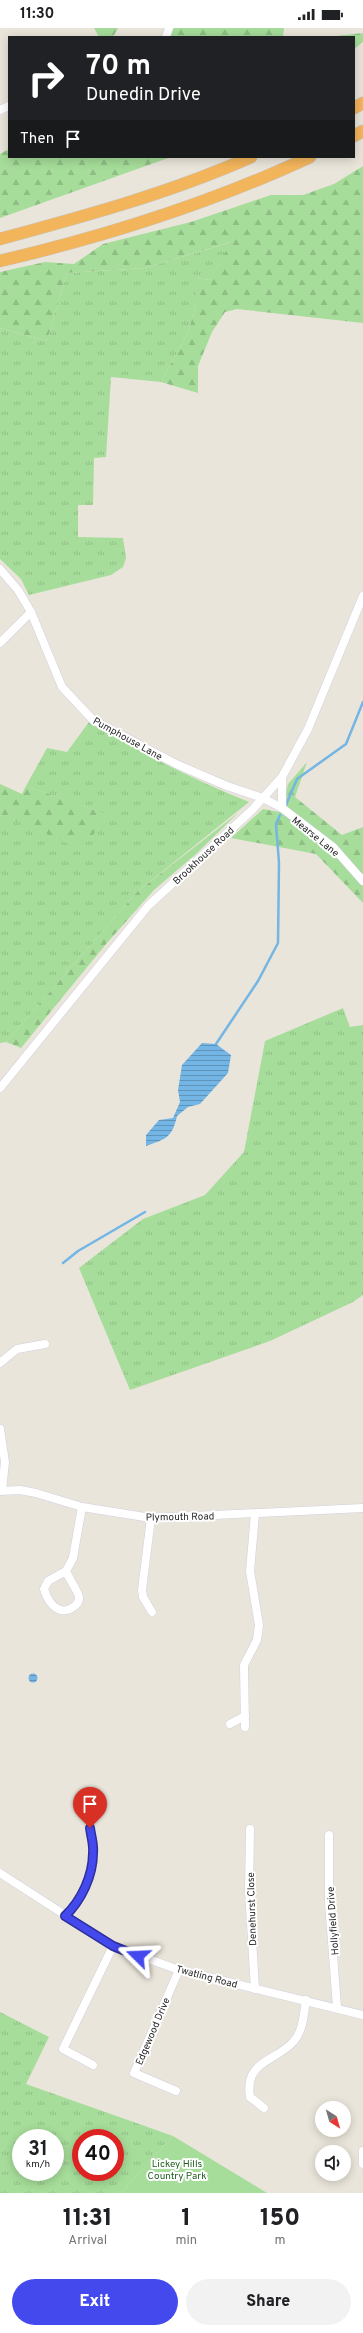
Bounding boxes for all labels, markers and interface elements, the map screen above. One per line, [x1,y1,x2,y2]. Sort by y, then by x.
text: 11:30 [20,5,54,24]
text: 70 m [86,49,151,85]
icon: right [20,52,72,104]
text: Dunedin Drive [86,84,201,107]
icon: arrive [62,128,84,150]
text: Then [20,130,54,149]
street label: Pumphouse Lane [90,715,164,764]
street label: Mearse Lane [289,814,341,860]
street label: Brookhouse Road [171,824,237,888]
street label: Plymouth Road [145,1510,215,1525]
pin [73,1787,107,1828]
icon: arrive [79,1793,101,1815]
street label: Denehurst Close [245,1872,260,1946]
street label: Hollyfield Drive [325,1886,342,1956]
position arrow [117,1935,159,1977]
street label: Twatling Road [174,1963,239,1992]
street label: Edgewood Drive [133,1996,173,2067]
north arrow [315,2101,351,2137]
map controls [315,2101,351,2181]
speed limit sign: 40 [72,2129,124,2181]
text: 31 [28,2137,48,2163]
button: sound [315,2145,351,2181]
text: km/h [26,2158,50,2171]
park label: Lickey Hills Country Park [148,2158,206,2183]
text: 11:31 [63,2204,113,2234]
text: 1 [181,2204,191,2234]
text: 150 [260,2204,300,2234]
text: Arrival [68,2233,107,2249]
text: min [175,2233,197,2249]
text: m [275,2233,286,2249]
button: Exit [12,2279,178,2325]
button: Share [186,2279,351,2325]

